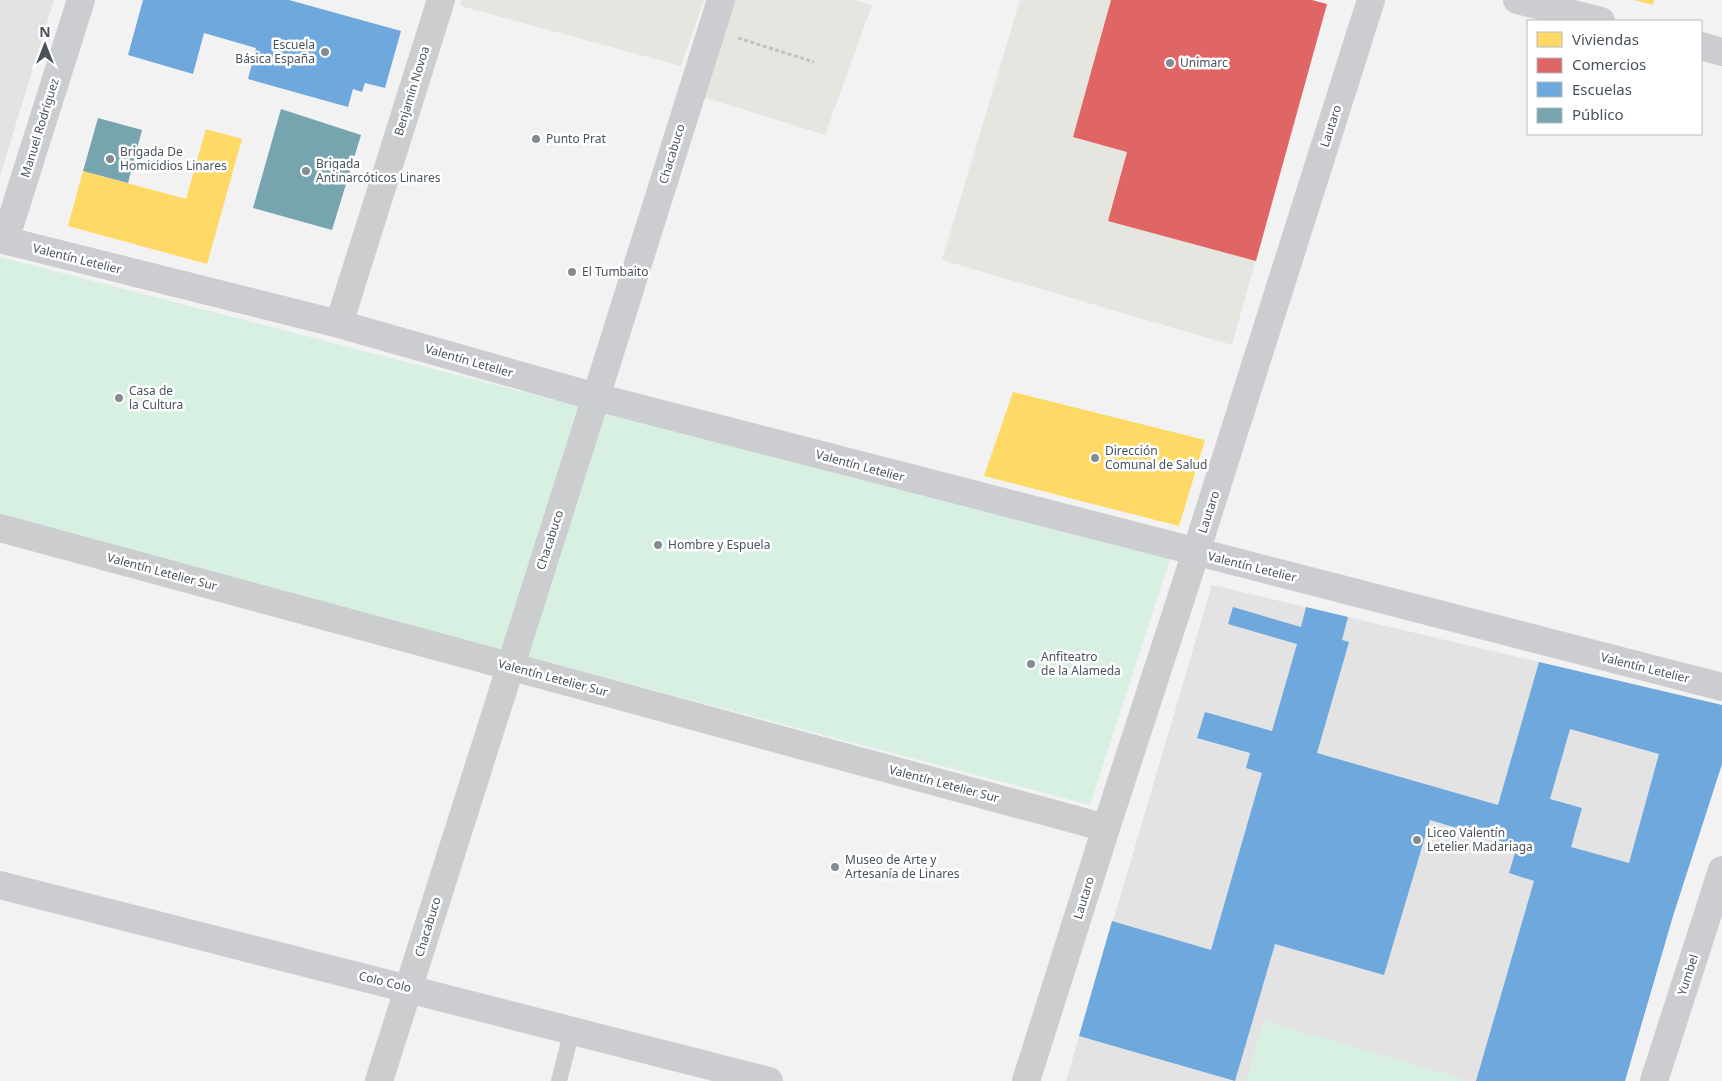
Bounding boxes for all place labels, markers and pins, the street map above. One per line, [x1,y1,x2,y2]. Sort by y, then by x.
place label: Escuela Básica España [235,36,315,67]
marker: Escuela Básica España [319,46,331,58]
place label: Unimarc [1180,54,1228,71]
marker: Unimarc [1164,57,1176,69]
place label: Punto Prat [546,130,607,147]
marker: Punto Prat [530,133,542,145]
place label: Brigada De Homicidios Linares [120,143,227,174]
marker: Brigada De Homicidios Linares [104,153,116,165]
place label: Brigada Antinarcóticos Linares [316,155,441,186]
marker: Brigada Antinarcóticos Linares [300,165,312,177]
place label: El Tumbaito [582,263,648,280]
marker: El Tumbaito [566,266,578,278]
place label: Casa de la Cultura [129,382,183,413]
marker: Casa de la Cultura [113,392,125,404]
place label: Dirección Comunal de Salud [1105,442,1207,473]
marker: Dirección Comunal de Salud [1089,452,1101,464]
place label: Hombre y Espuela [668,536,770,553]
marker: Hombre y Espuela [652,539,664,551]
place label: Anfiteatro de la Alameda [1041,648,1121,679]
marker: Anfiteatro de la Alameda [1025,658,1037,670]
place label: Liceo Valentín Letelier Madariaga [1427,824,1533,855]
marker: Liceo Valentín Letelier Madariaga [1411,834,1423,846]
place label: Museo de Arte y Artesanía de Linares [845,851,960,882]
marker: Museo de Arte y Artesanía de Linares [829,861,841,873]

